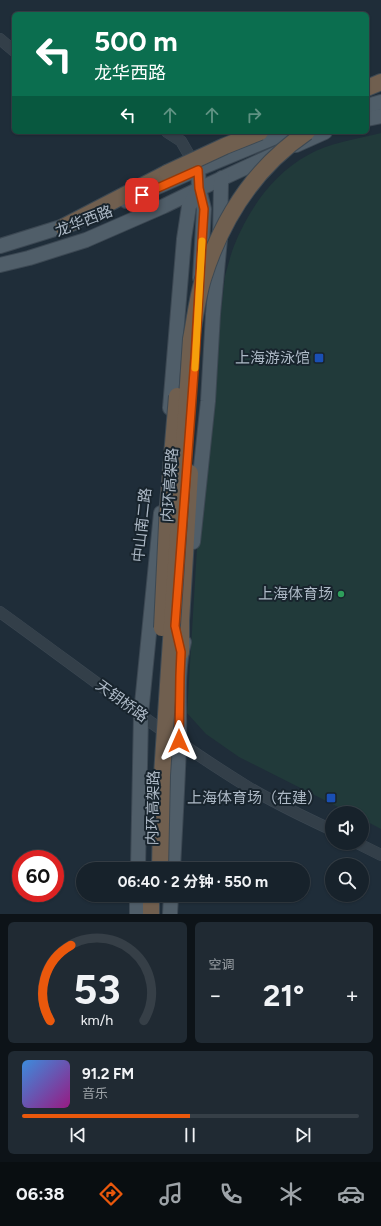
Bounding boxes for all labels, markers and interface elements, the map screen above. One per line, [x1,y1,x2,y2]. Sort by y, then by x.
text: 500 m [94,24,178,58]
icon: left [28,28,80,80]
text: 龙华西路 [94,62,166,84]
icon: left [117,104,139,126]
icon: ahead [159,104,181,126]
icon: ahead [201,104,223,126]
icon: right [243,104,265,126]
pin [125,178,159,212]
icon: arrive [131,184,153,206]
street label: 龙华西路 [53,202,115,240]
place label: 上海游泳馆 [235,349,310,367]
marker: 上海游泳馆 [313,352,325,364]
street label: 内环高架路 [158,447,182,523]
street label: 中山南二路 [129,487,155,563]
place label: 上海体育场 [258,585,333,603]
marker: 上海体育场 [336,589,346,599]
street label: 天钥桥路 [92,676,152,726]
position arrow [158,720,200,762]
street label: 内环高架路 [143,770,163,846]
place label: 上海体育场（在建） [187,789,322,807]
marker: 上海体育场（在建） [325,792,337,804]
map controls [325,806,369,902]
button: sound [325,806,369,850]
speed limit sign: 60 [12,850,64,902]
button: search [325,858,369,902]
text: 06:40 · 2 分钟 · 550 m [118,873,268,891]
text: 空调 [209,957,235,972]
text: 53 [74,963,121,1013]
text: 21° [263,977,304,1014]
text: − [209,982,222,1009]
text: + [345,982,359,1009]
text: km/h [81,1010,114,1028]
text: 91.2 FM [82,1065,134,1083]
text: 音乐 [82,1086,108,1101]
icon: previous [67,1124,89,1146]
icon: pause [179,1124,201,1146]
icon: next [292,1124,314,1146]
icon: directions [97,1180,125,1208]
icon: music [157,1180,185,1208]
icon: phone [217,1180,245,1208]
icon: climate [277,1180,305,1208]
icon: car [337,1180,365,1208]
text: 06:38 [16,1183,65,1205]

